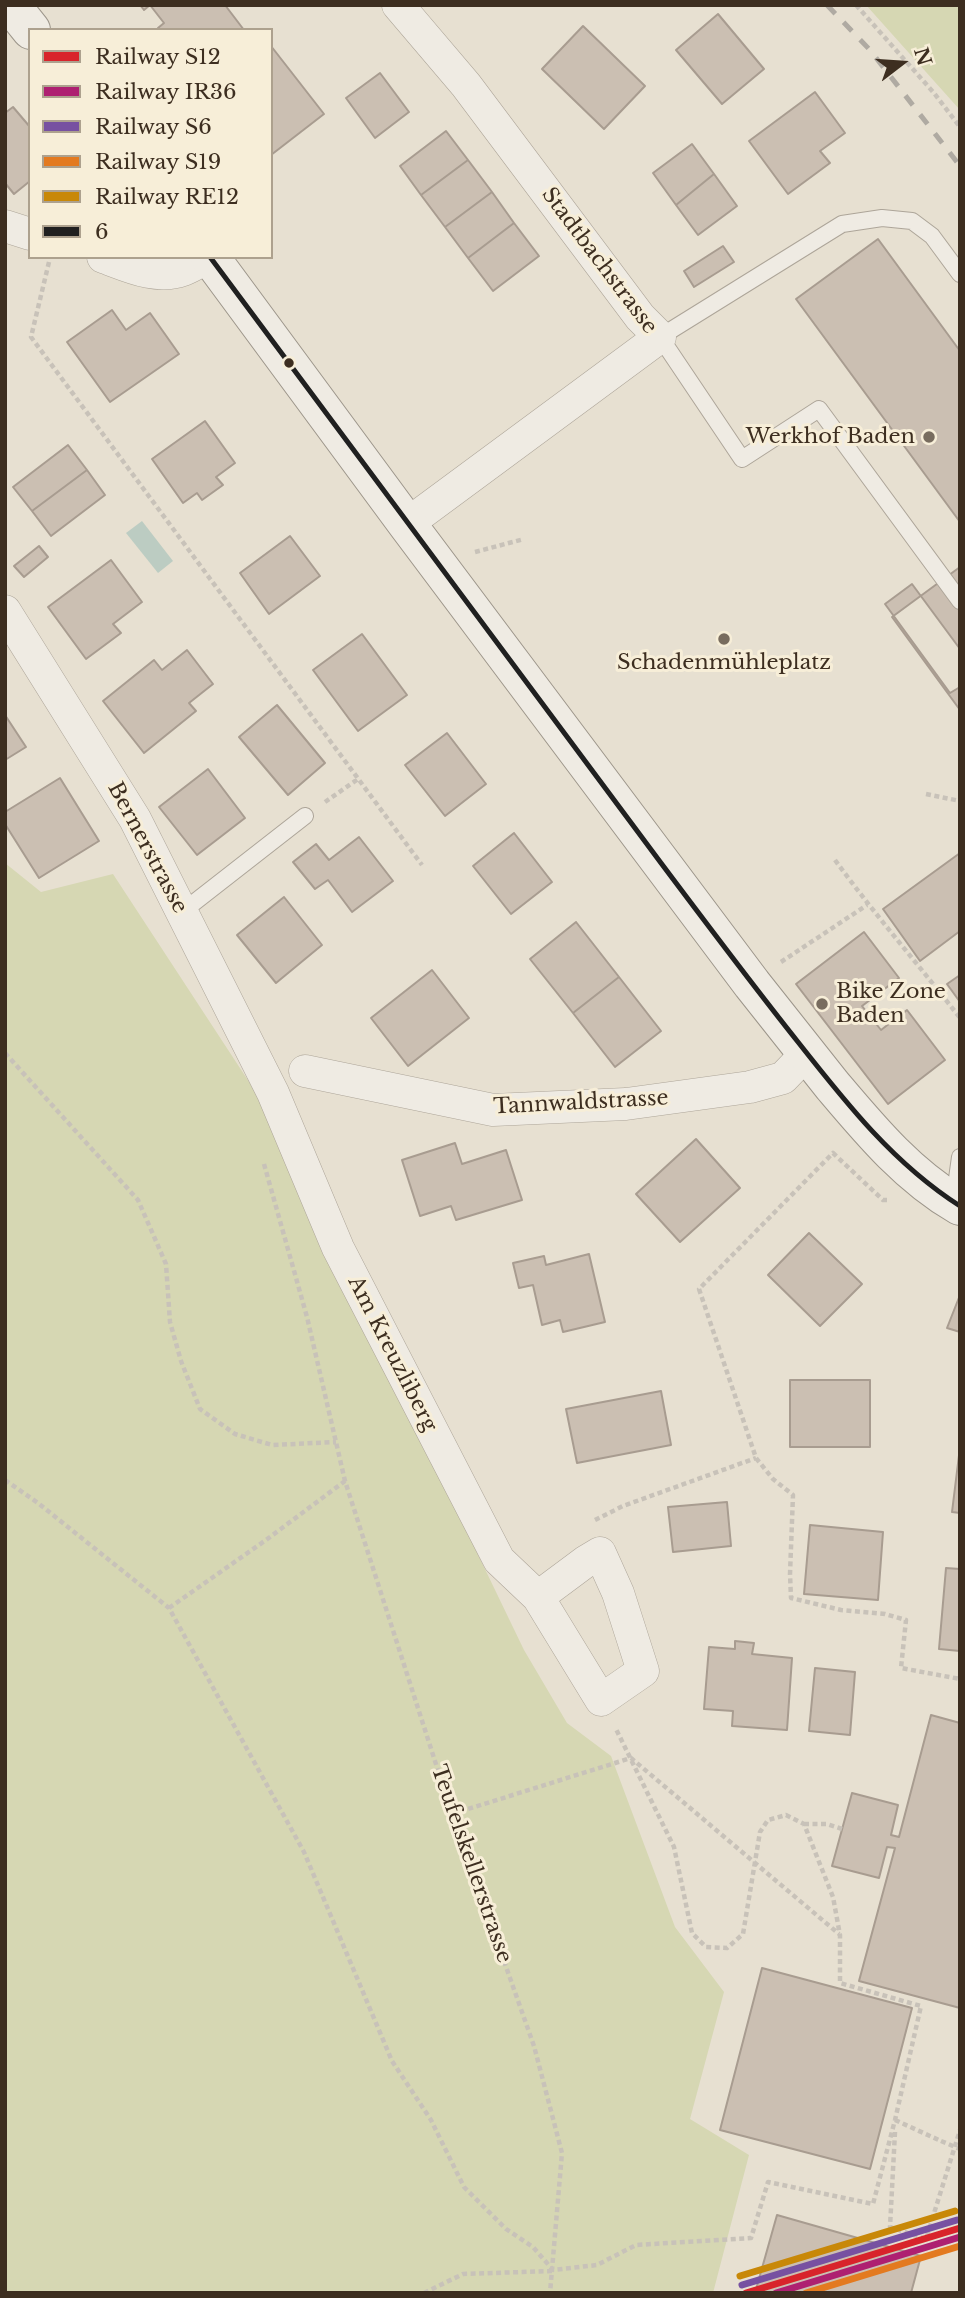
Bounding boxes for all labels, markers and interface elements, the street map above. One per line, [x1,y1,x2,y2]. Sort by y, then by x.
legend [28,28,273,259]
north arrow [867,28,937,98]
text: Railway S12 [95,44,221,70]
text: N [909,45,936,69]
text: Railway IR36 [95,79,236,105]
text: Railway S6 [95,114,212,140]
text: Railway S19 [95,149,221,175]
street label: Stadtbachstrasse [536,183,662,339]
text: Railway RE12 [95,184,239,210]
text: 6 [95,219,109,245]
unlabelled marker [282,356,296,370]
place label: Werkhof Baden [746,424,915,450]
marker: Werkhof Baden [921,429,937,445]
marker: Schadenmühleplatz [716,631,732,647]
place label: Schadenmühleplatz [617,650,831,676]
street label: Bernerstrasse [102,778,192,918]
place label: Bike Zone Baden [836,979,946,1029]
marker: Bike Zone Baden [814,996,830,1012]
street label: Tannwaldstrasse [493,1086,669,1120]
street label: Am Kreuzliberg [342,1272,442,1436]
street label: Teufelskellerstrasse [425,1762,517,1966]

